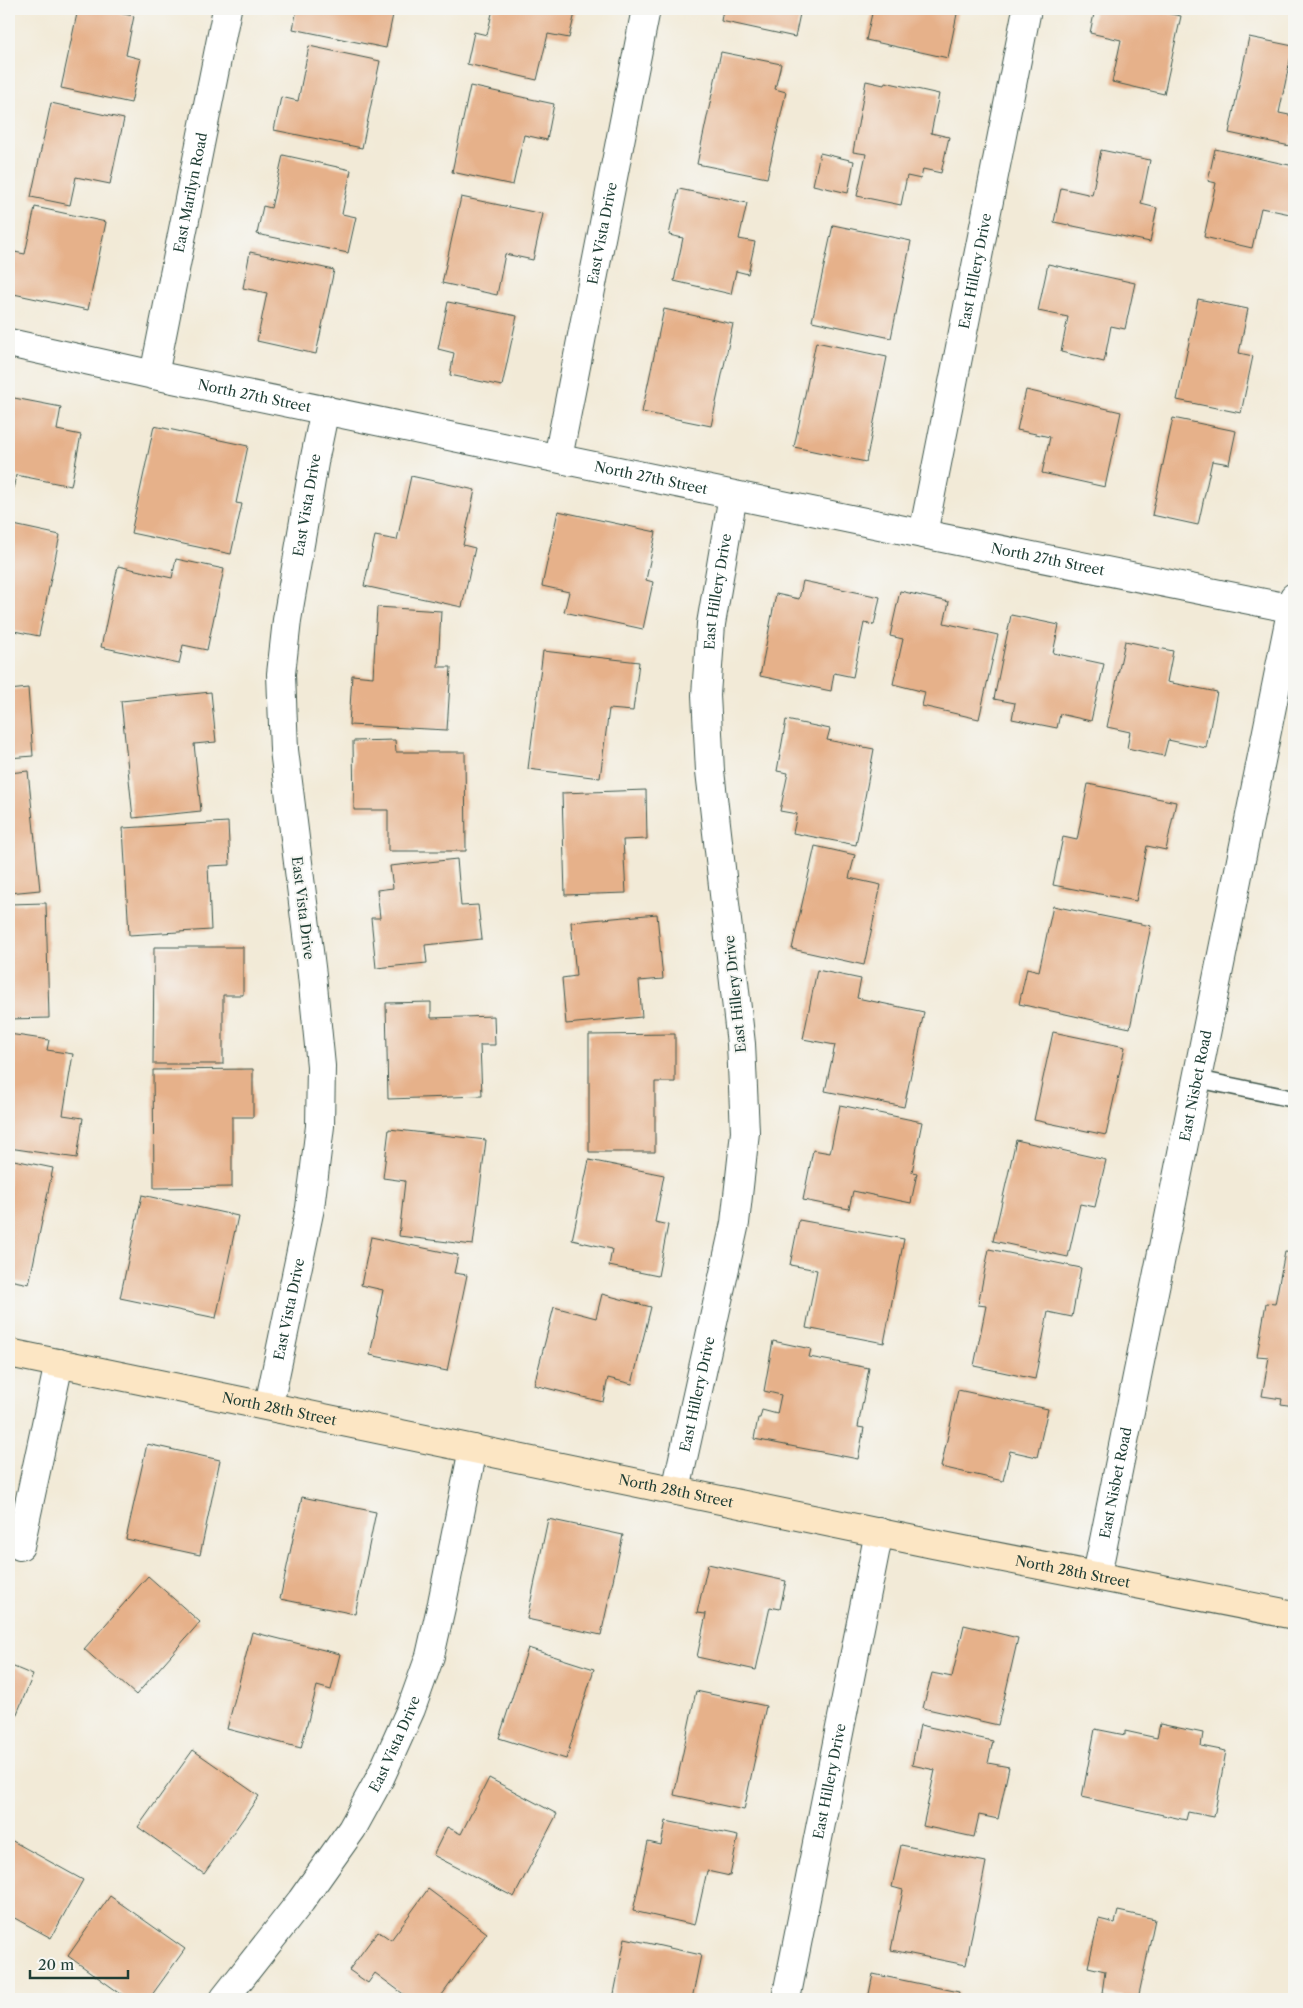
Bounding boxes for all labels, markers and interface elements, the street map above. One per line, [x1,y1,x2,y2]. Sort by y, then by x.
street label: East Marilyn Road [170,130,211,254]
street label: East Vista Drive [583,180,621,286]
street label: East Hillery Drive [955,212,995,331]
street label: North 27th Street [196,375,313,416]
street label: East Vista Drive [289,452,324,558]
street label: North 27th Street [593,457,709,498]
street label: East Hillery Drive [700,532,735,650]
street label: North 27th Street [989,539,1106,579]
street label: East Vista Drive [288,855,318,961]
street label: East Hillery Drive [720,934,750,1053]
street label: East Nisbet Road [1176,1028,1216,1143]
street label: East Vista Drive [270,1256,308,1362]
street label: East Hillery Drive [676,1335,719,1454]
street label: North 28th Street [220,1388,338,1430]
street label: East Nisbet Road [1096,1425,1136,1540]
street label: North 28th Street [617,1470,735,1511]
street label: North 28th Street [1014,1551,1132,1592]
street label: East Vista Drive [365,1693,424,1795]
street label: East Hillery Drive [809,1722,850,1841]
scale bar [30,1948,128,1980]
text: 20 m [38,1955,74,1974]

